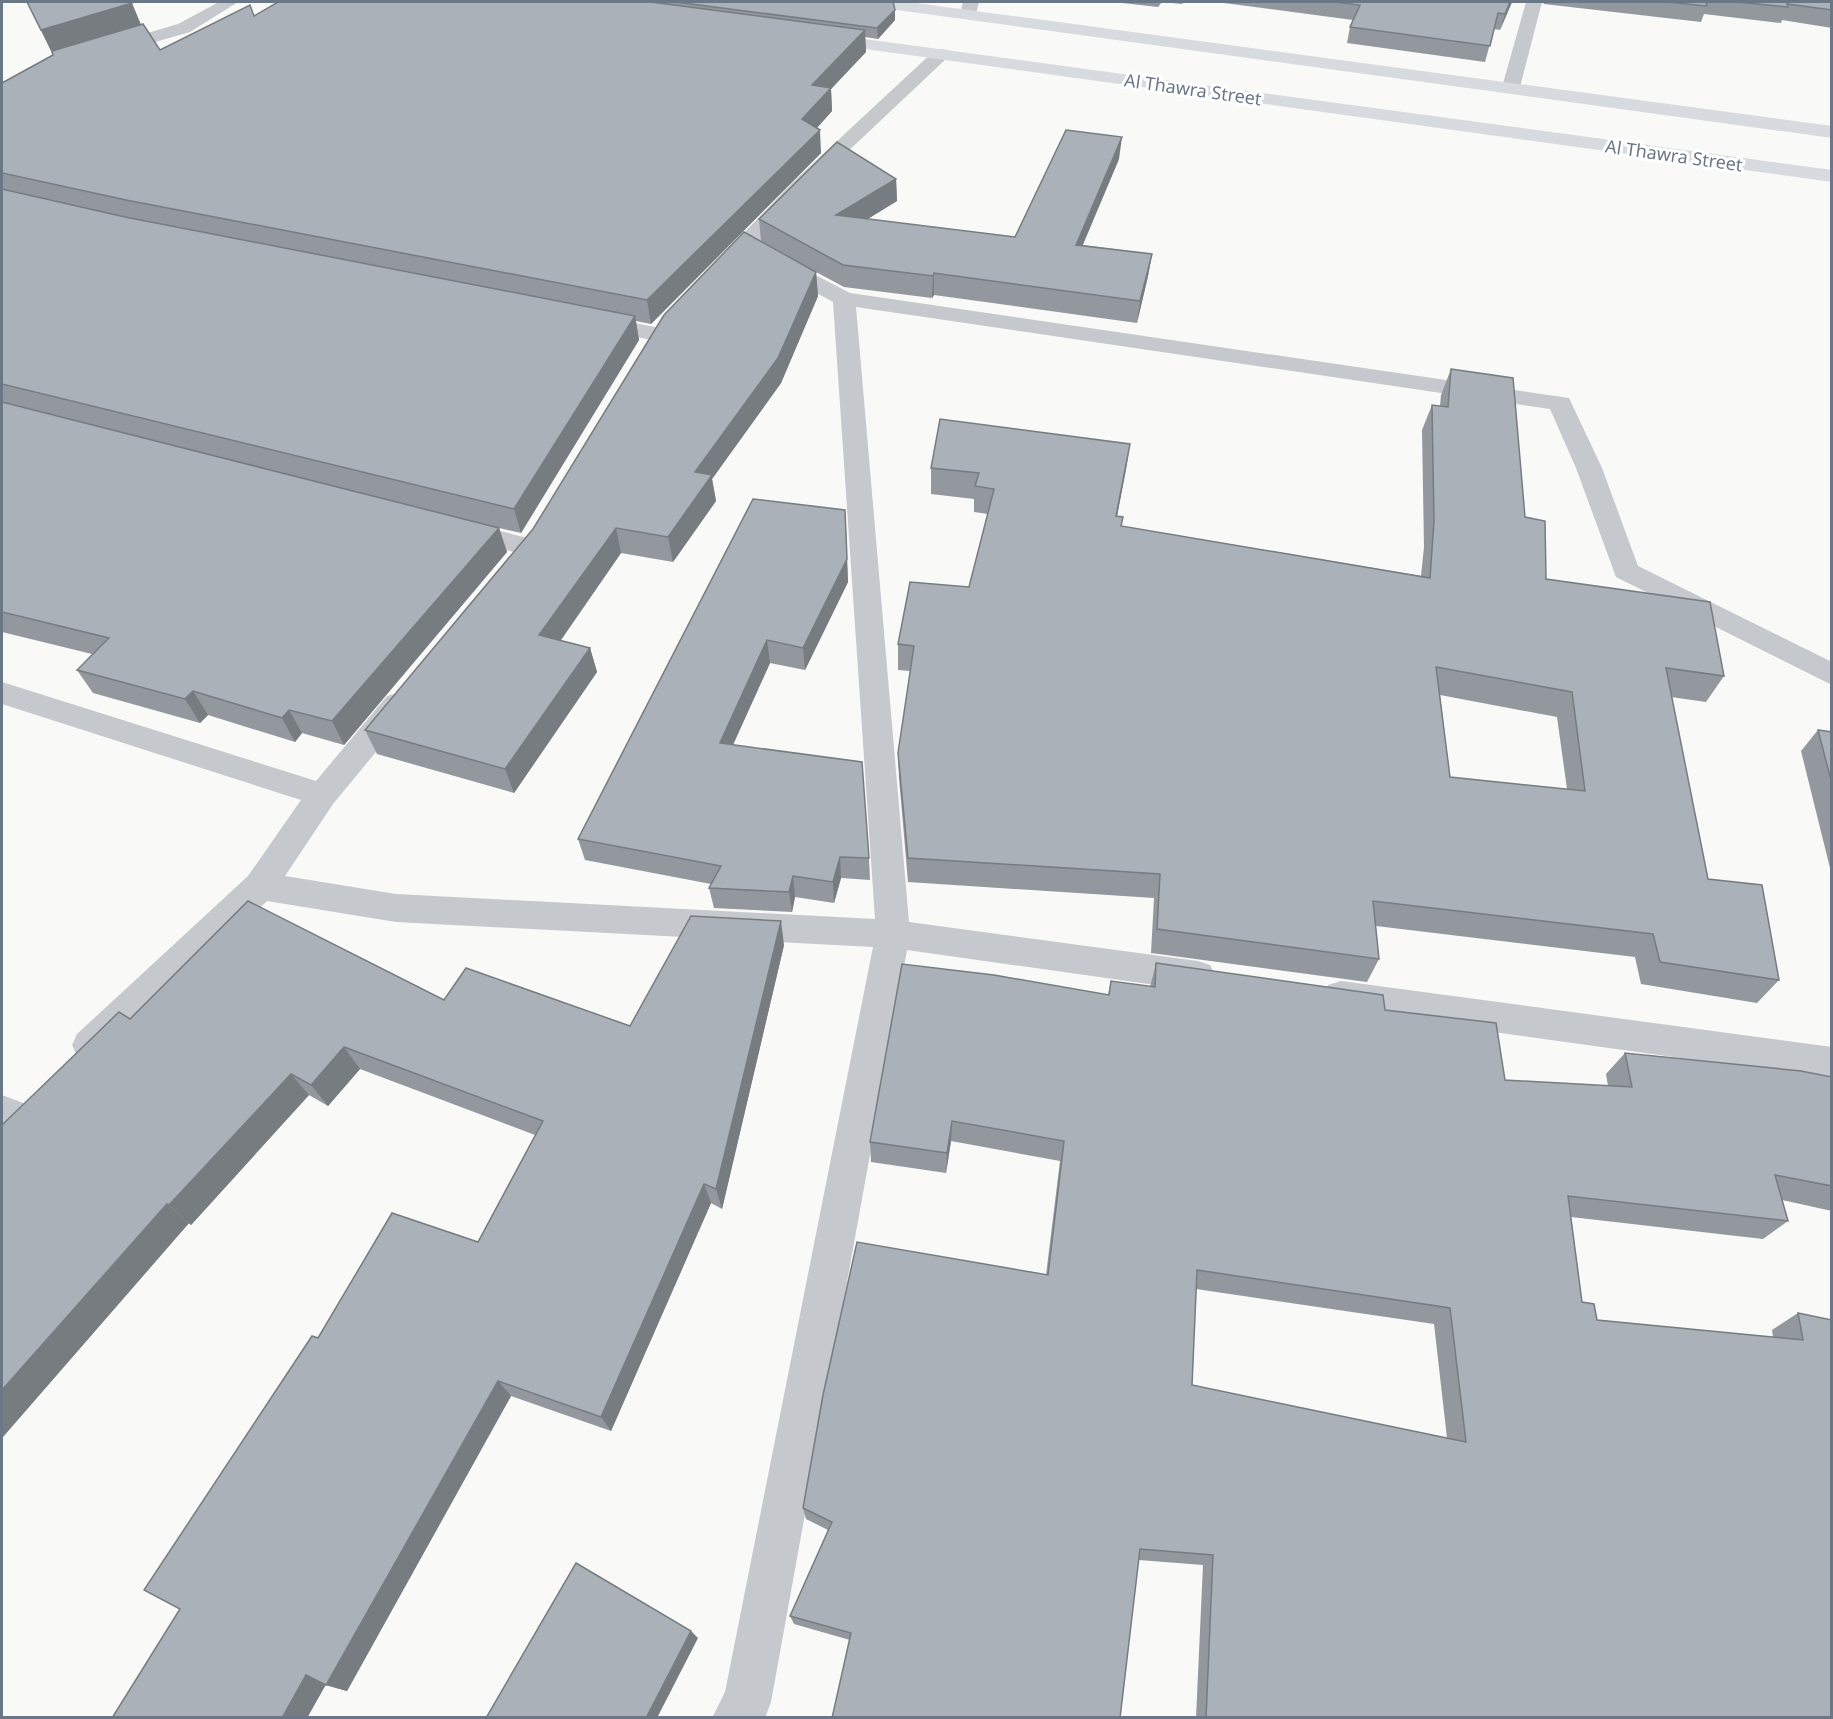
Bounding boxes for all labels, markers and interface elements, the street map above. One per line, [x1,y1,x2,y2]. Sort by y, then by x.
street label: Al Thawra Street [1123,67,1264,111]
street label: Al Thawra Street [1604,133,1745,177]

